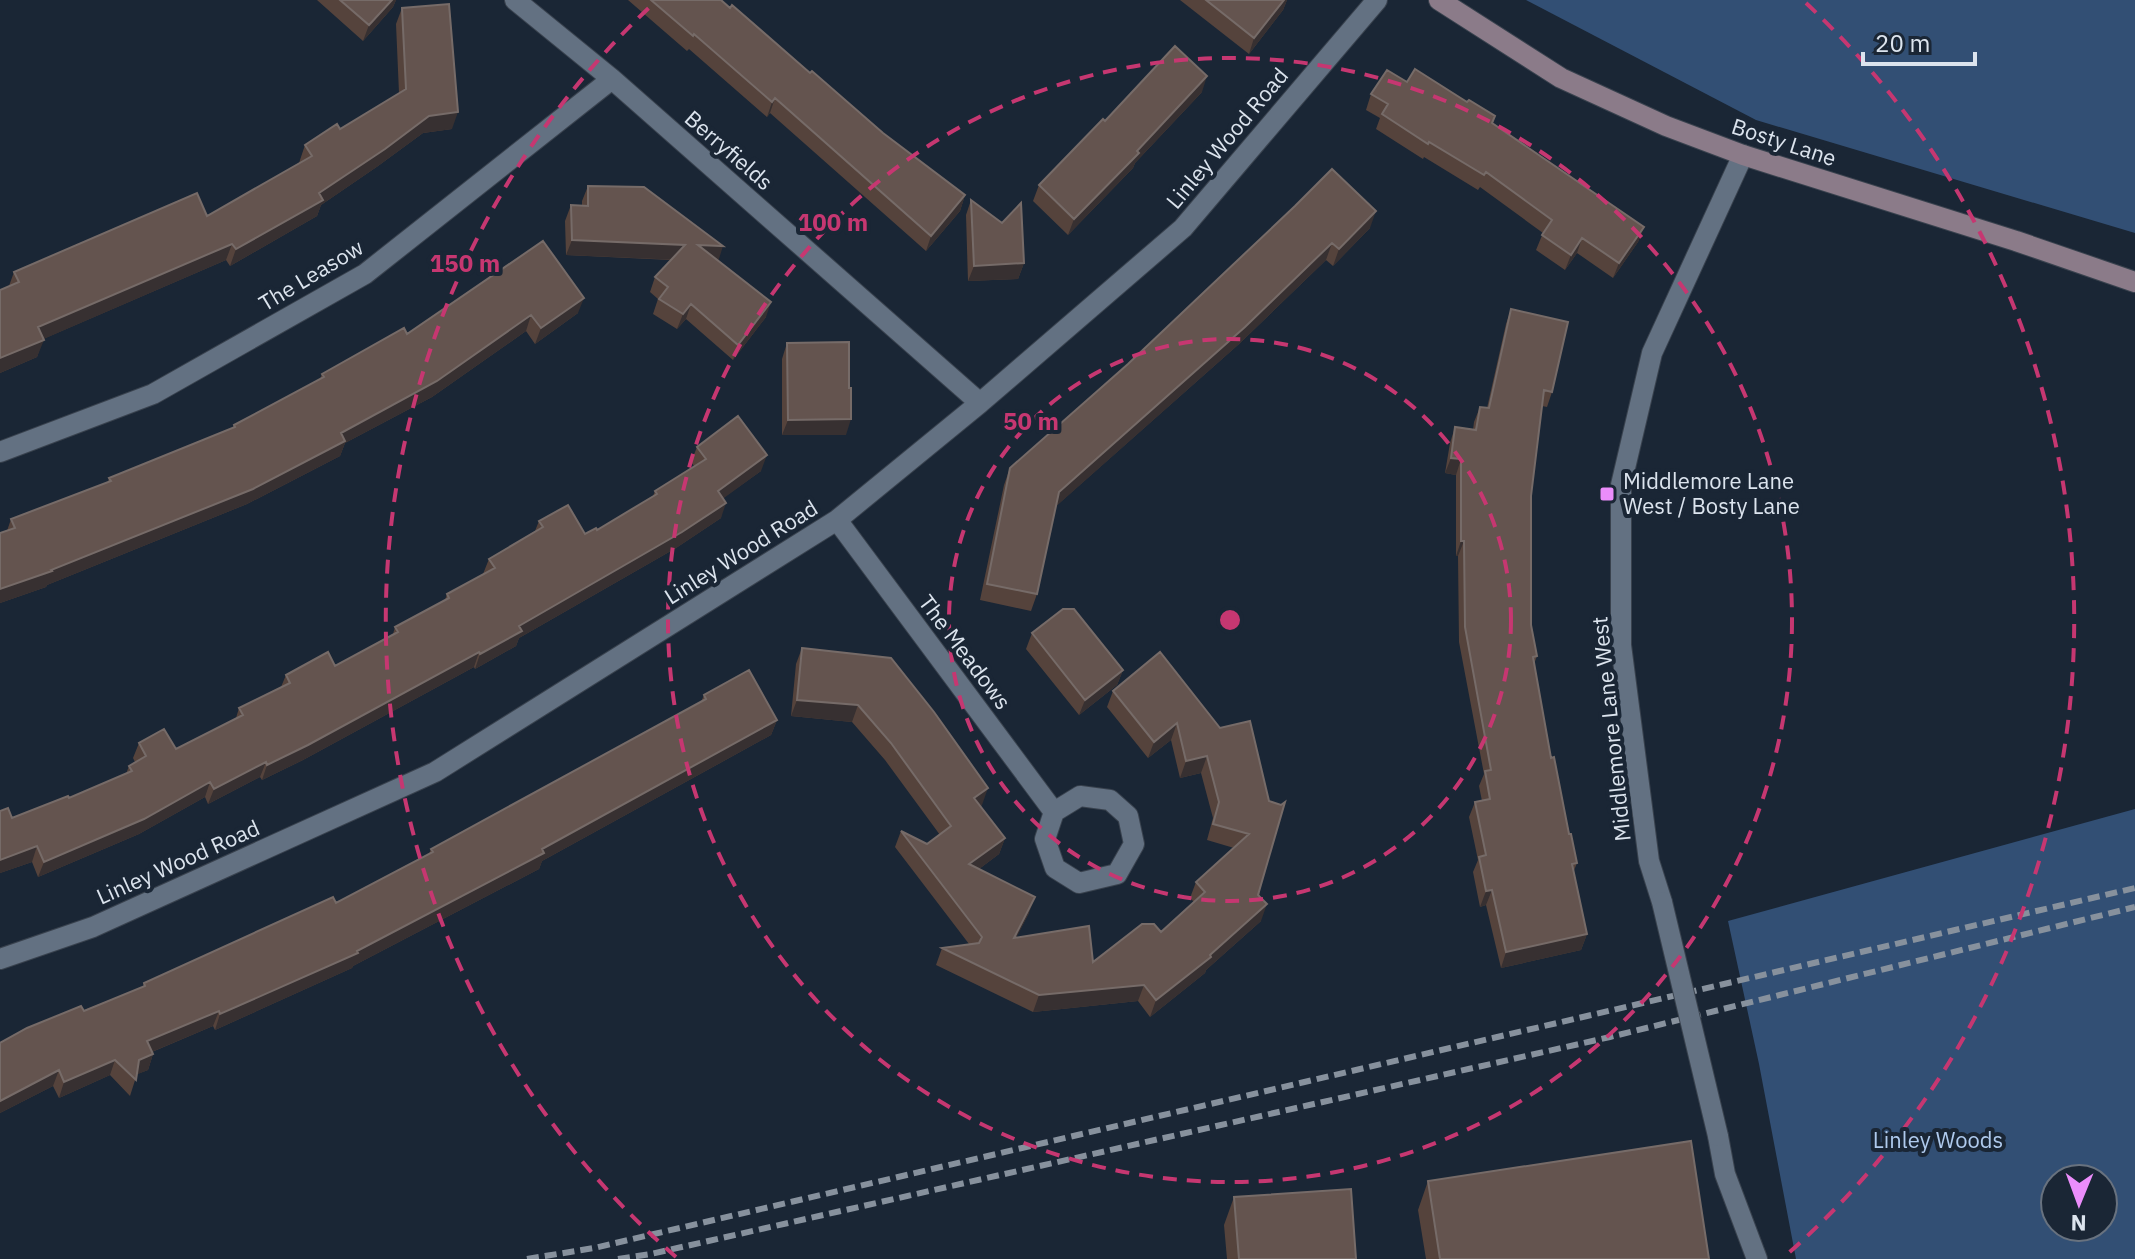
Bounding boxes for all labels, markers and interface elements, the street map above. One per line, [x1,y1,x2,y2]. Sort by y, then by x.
scale bar [1863,16,1975,66]
text: 20 m [1875,27,1930,59]
street label: Linley Wood Road [1159,61,1294,214]
street label: Berryfields [679,103,780,196]
street label: Bosty Lane [1728,111,1840,172]
text: 100 m [798,206,868,238]
street label: The Leasow [253,232,368,317]
text: 150 m [430,247,500,279]
text: 50 m [1003,405,1059,437]
place label: Middlemore Lane West / Bosty Lane [1623,466,1800,520]
marker: Middlemore Lane West / Bosty Lane [1598,485,1616,503]
street label: Linley Wood Road [659,493,823,610]
street label: The Meadows [913,588,1018,715]
centre of rings [1216,606,1244,634]
street label: Middlemore Lane West [1584,615,1637,843]
street label: Linley Wood Road [92,813,264,910]
park label: Linley Woods [1873,1125,2003,1154]
north arrow [2039,1163,2119,1243]
text: N [2070,1209,2087,1238]

